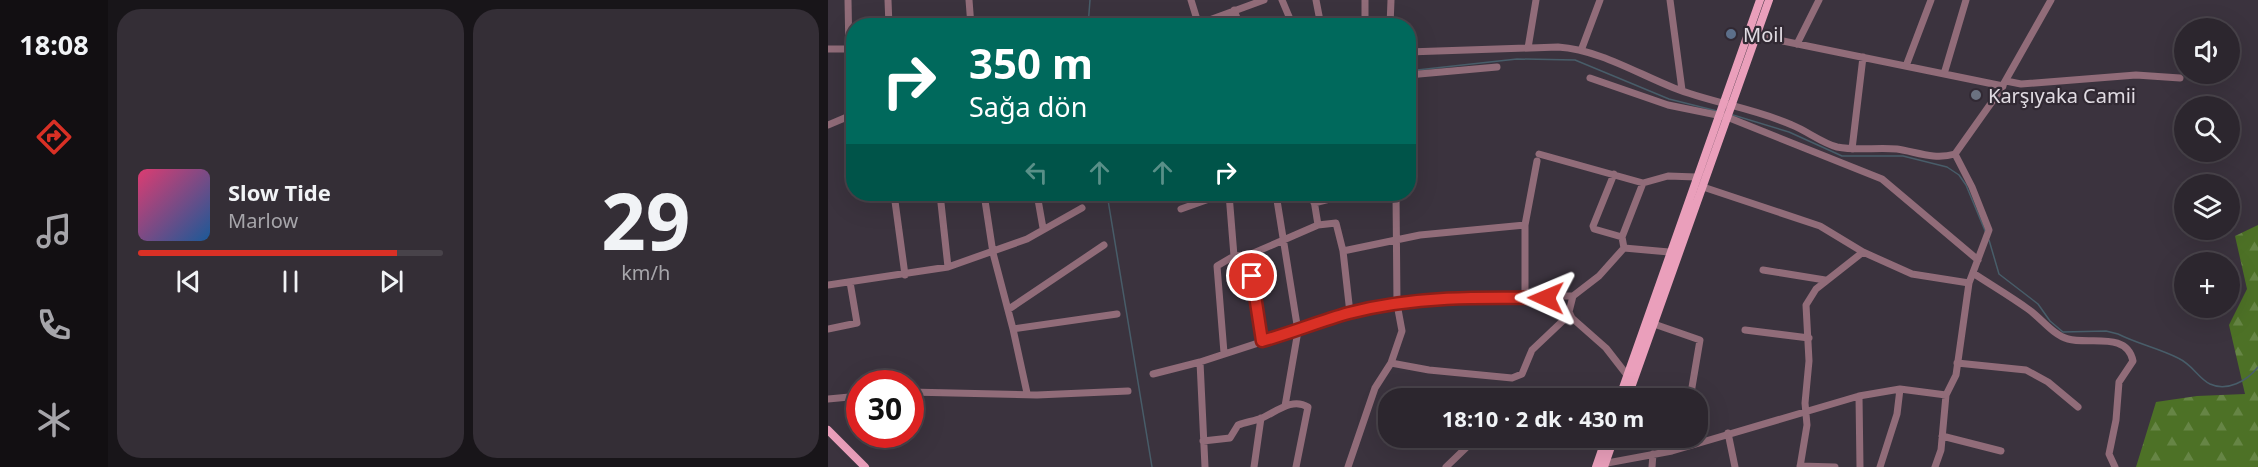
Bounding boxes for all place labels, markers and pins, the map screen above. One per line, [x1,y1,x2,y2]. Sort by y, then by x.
place label: Moil [1743,21,1784,48]
marker: Moil [1724,27,1738,41]
place label: Karşıyaka Camii [1988,82,2136,109]
marker: Karşıyaka Camii [1969,88,1983,102]
pin [1226,250,1277,301]

